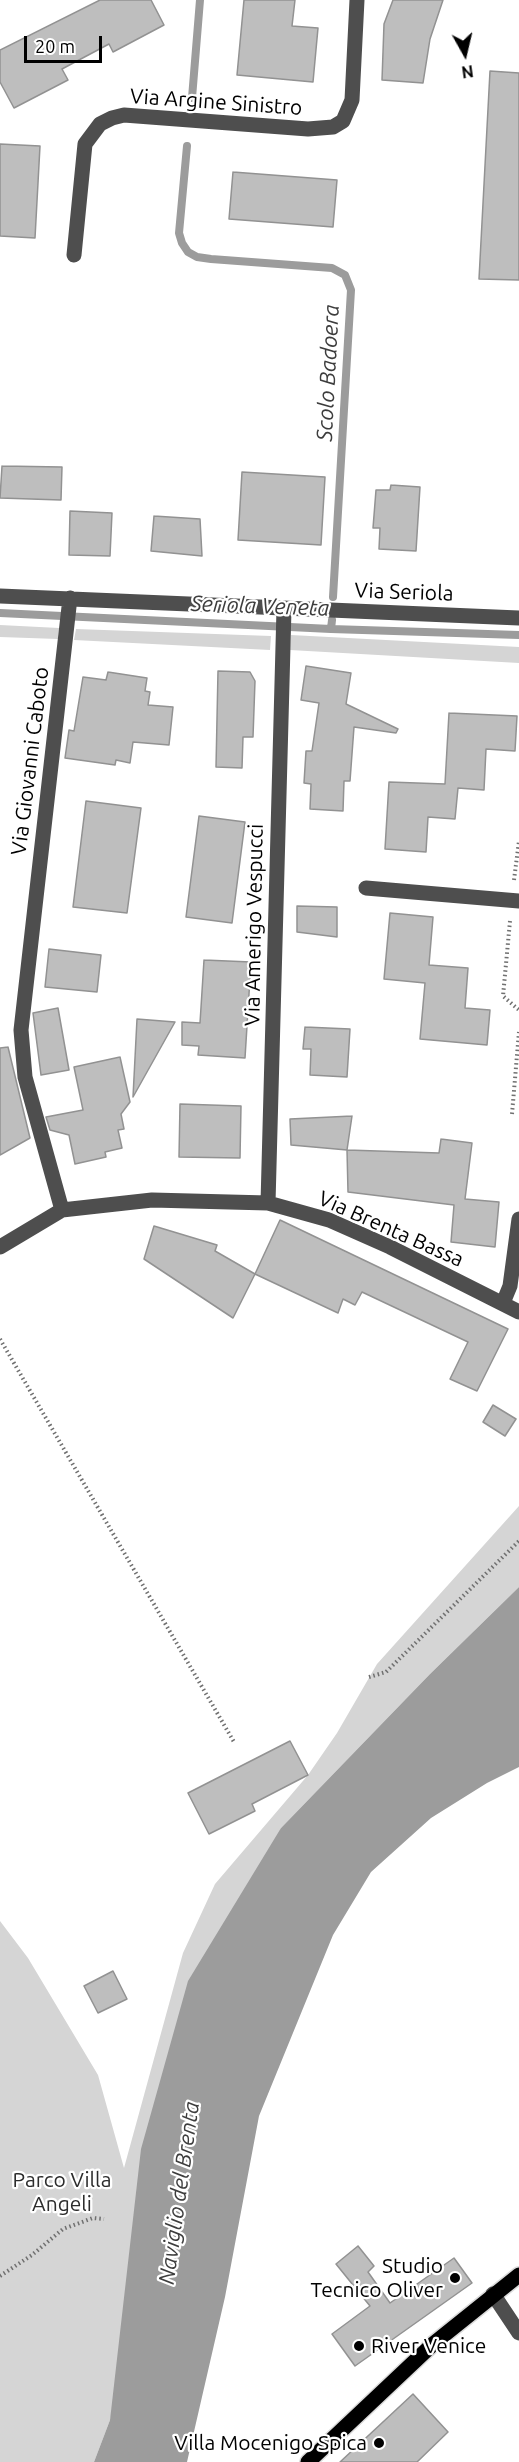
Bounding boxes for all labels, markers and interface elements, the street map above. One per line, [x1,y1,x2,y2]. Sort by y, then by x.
scale bar [27,24,105,62]
north arrow [435,24,495,84]
text: 20 m [35,36,75,56]
text: N [460,62,475,82]
street label: Via Argine Sinistro [129,83,303,121]
water label: Scolo Badoera [311,304,345,442]
street label: Via Seriola [354,578,454,606]
water label: Seriola Veneta [190,590,330,622]
street label: Via Giovanni Caboto [6,665,54,857]
street label: Via Amerigo Vespucci [240,824,268,1026]
street label: Via Brenta Bassa [314,1186,468,1272]
water label: Naviglio del Brenta [153,2100,205,2286]
park label: Parco Villa Angeli [13,2167,111,2217]
place label: Studio Tecnico Oliver [310,2253,443,2303]
marker: Studio Tecnico Oliver [448,2271,462,2285]
place label: River Venice [371,2333,486,2359]
marker: River Venice [352,2339,366,2353]
place label: Villa Mocenigo Spica [174,2430,367,2456]
marker: Villa Mocenigo Spica [372,2436,386,2450]

